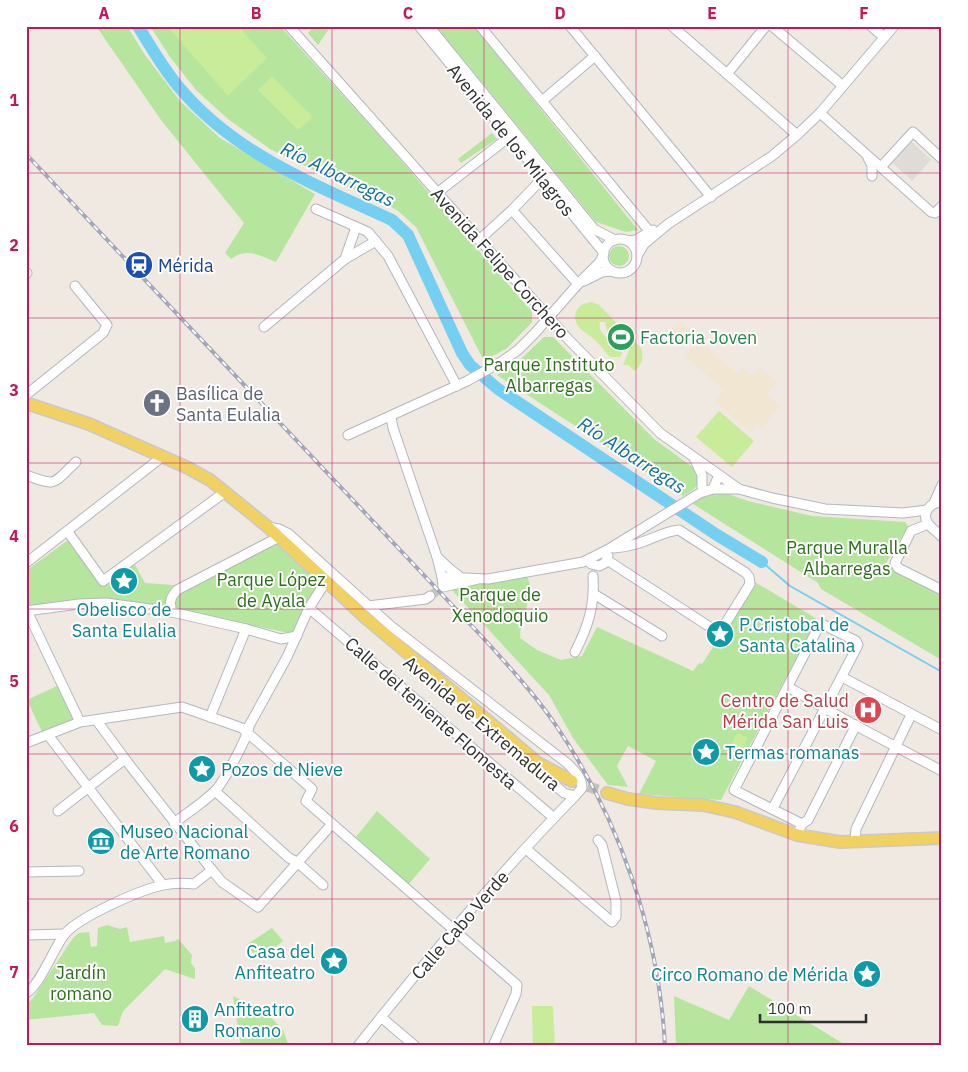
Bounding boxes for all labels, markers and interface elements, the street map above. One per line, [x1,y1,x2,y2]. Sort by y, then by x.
text: A [99,3,110,23]
text: B [251,3,262,23]
text: C [403,3,413,23]
text: D [554,3,566,23]
text: E [707,3,717,23]
text: F [859,3,869,23]
street label: Avenida de los Milagros [442,59,580,221]
text: 1 [9,90,19,110]
water label: Río Albarregas [277,136,399,212]
street label: Avenida Felipe Corchero [426,183,574,343]
text: 2 [9,235,19,255]
station icon: Mérida [124,250,154,280]
place label: Mérida [158,254,214,277]
sports icon: Factoria Joven [606,322,636,352]
place label: Factoria Joven [640,326,757,349]
park label: Parque Instituto Albarregas [483,353,615,397]
text: 3 [9,380,19,400]
place label: Basílica de Santa Eulalia [176,382,281,426]
church icon: Basílica de Santa Eulalia [142,388,172,418]
water label: Río Albarregas [574,411,690,499]
text: 4 [9,526,19,546]
park label: Parque Muralla Albarregas [786,536,908,580]
place icon: Obelisco de Santa Eulalia [109,566,139,596]
park label: Parque López de Ayala [216,568,326,612]
park label: Parque de Xenodoquio [452,583,548,627]
place label: Obelisco de Santa Eulalia [72,598,177,642]
place label: P.Cristobal de Santa Catalina [739,613,856,657]
place icon: P.Cristobal de Santa Catalina [705,619,735,649]
street label: Calle del teniente Flomesta [340,632,522,794]
street label: Avenida de Extremadura [399,651,565,796]
text: 5 [9,671,19,691]
place label: Centro de Salud Mérida San Luis [720,689,849,733]
hospital icon: Centro de Salud Mérida San Luis [853,695,883,725]
place icon: Termas romanas [691,737,721,767]
place label: Termas romanas [725,741,859,764]
place icon: Pozos de Nieve [187,754,217,784]
place label: Pozos de Nieve [221,758,343,781]
text: 6 [9,816,19,836]
place label: Museo Nacional de Arte Romano [120,820,250,864]
museum icon: Museo Nacional de Arte Romano [86,826,116,856]
street label: Calle Cabo Verde [406,866,514,984]
place label: Casa del Anfiteatro [234,940,315,984]
place icon: Casa del Anfiteatro [319,946,349,976]
place icon: Circo Romano de Mérida [852,959,882,989]
park label: Jardín romano [50,961,112,1005]
text: 7 [9,962,19,982]
place label: Circo Romano de Mérida [651,963,848,986]
scale bar [760,992,867,1024]
place label: Anfiteatro Romano [214,998,295,1042]
text: 100 m [768,999,812,1018]
building icon: Anfiteatro Romano [180,1004,210,1034]

